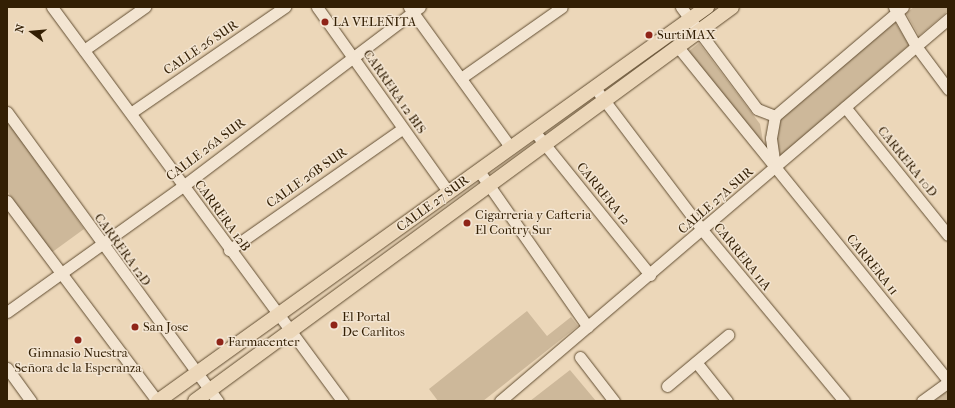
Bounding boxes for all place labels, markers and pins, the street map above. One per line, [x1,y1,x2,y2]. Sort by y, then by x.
place label: LA VELEÑITA [333,14,416,30]
marker: LA VELEÑITA [320,17,330,27]
place label: SurtiMAX [657,27,716,43]
marker: SurtiMAX [644,30,654,40]
place label: Cigarreria y Cafteria El Contry Sur [475,208,591,239]
marker: Cigarreria y Cafteria El Contry Sur [462,218,472,228]
place label: El Portal De Carlitos [342,310,405,341]
place label: San Jose [143,319,189,335]
marker: El Portal De Carlitos [329,320,339,330]
marker: San Jose [130,322,140,332]
place label: Farmacenter [228,334,299,350]
marker: Gimnasio Nuestra Señora de la Esperanza [73,335,83,345]
marker: Farmacenter [215,337,225,347]
place label: Gimnasio Nuestra Señora de la Esperanza [14,346,142,377]

